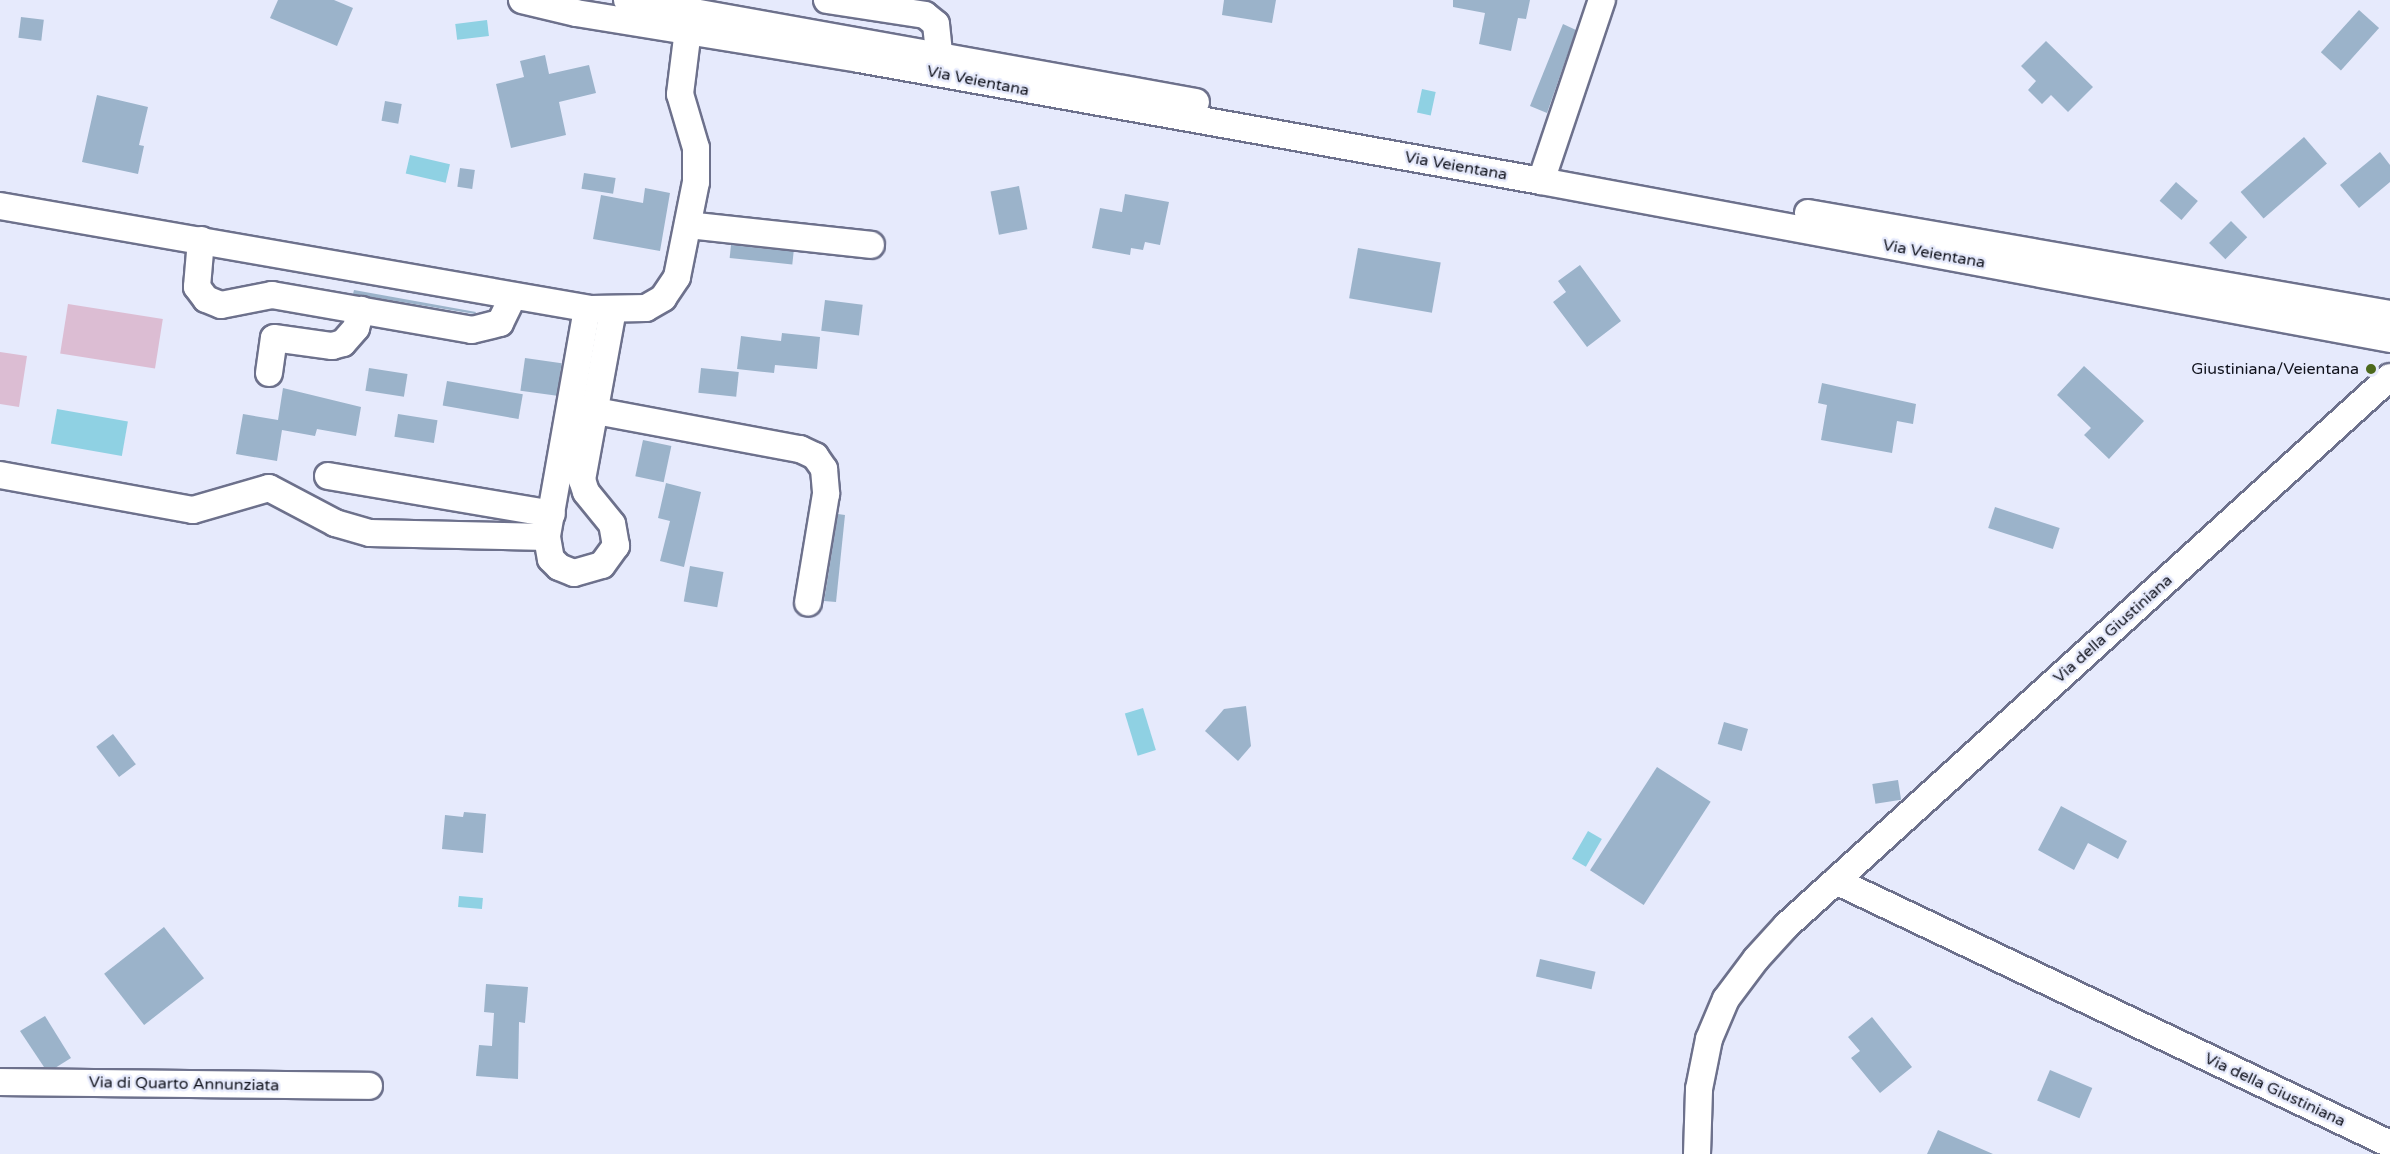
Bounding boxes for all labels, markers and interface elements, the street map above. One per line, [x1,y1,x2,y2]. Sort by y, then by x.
street label: Via Veientana [925,62,1031,100]
street label: Via Veientana [1403,148,1509,184]
street label: Via Veientana [1881,236,1987,272]
place label: Giustiniana/Veientana [2191,359,2359,379]
marker: Giustiniana/Veientana [2364,362,2378,376]
street label: Via della Giustiniana [2050,571,2176,687]
street label: Via della Giustiniana [2201,1049,2349,1131]
street label: Via di Quarto Annunziata [89,1073,279,1095]

